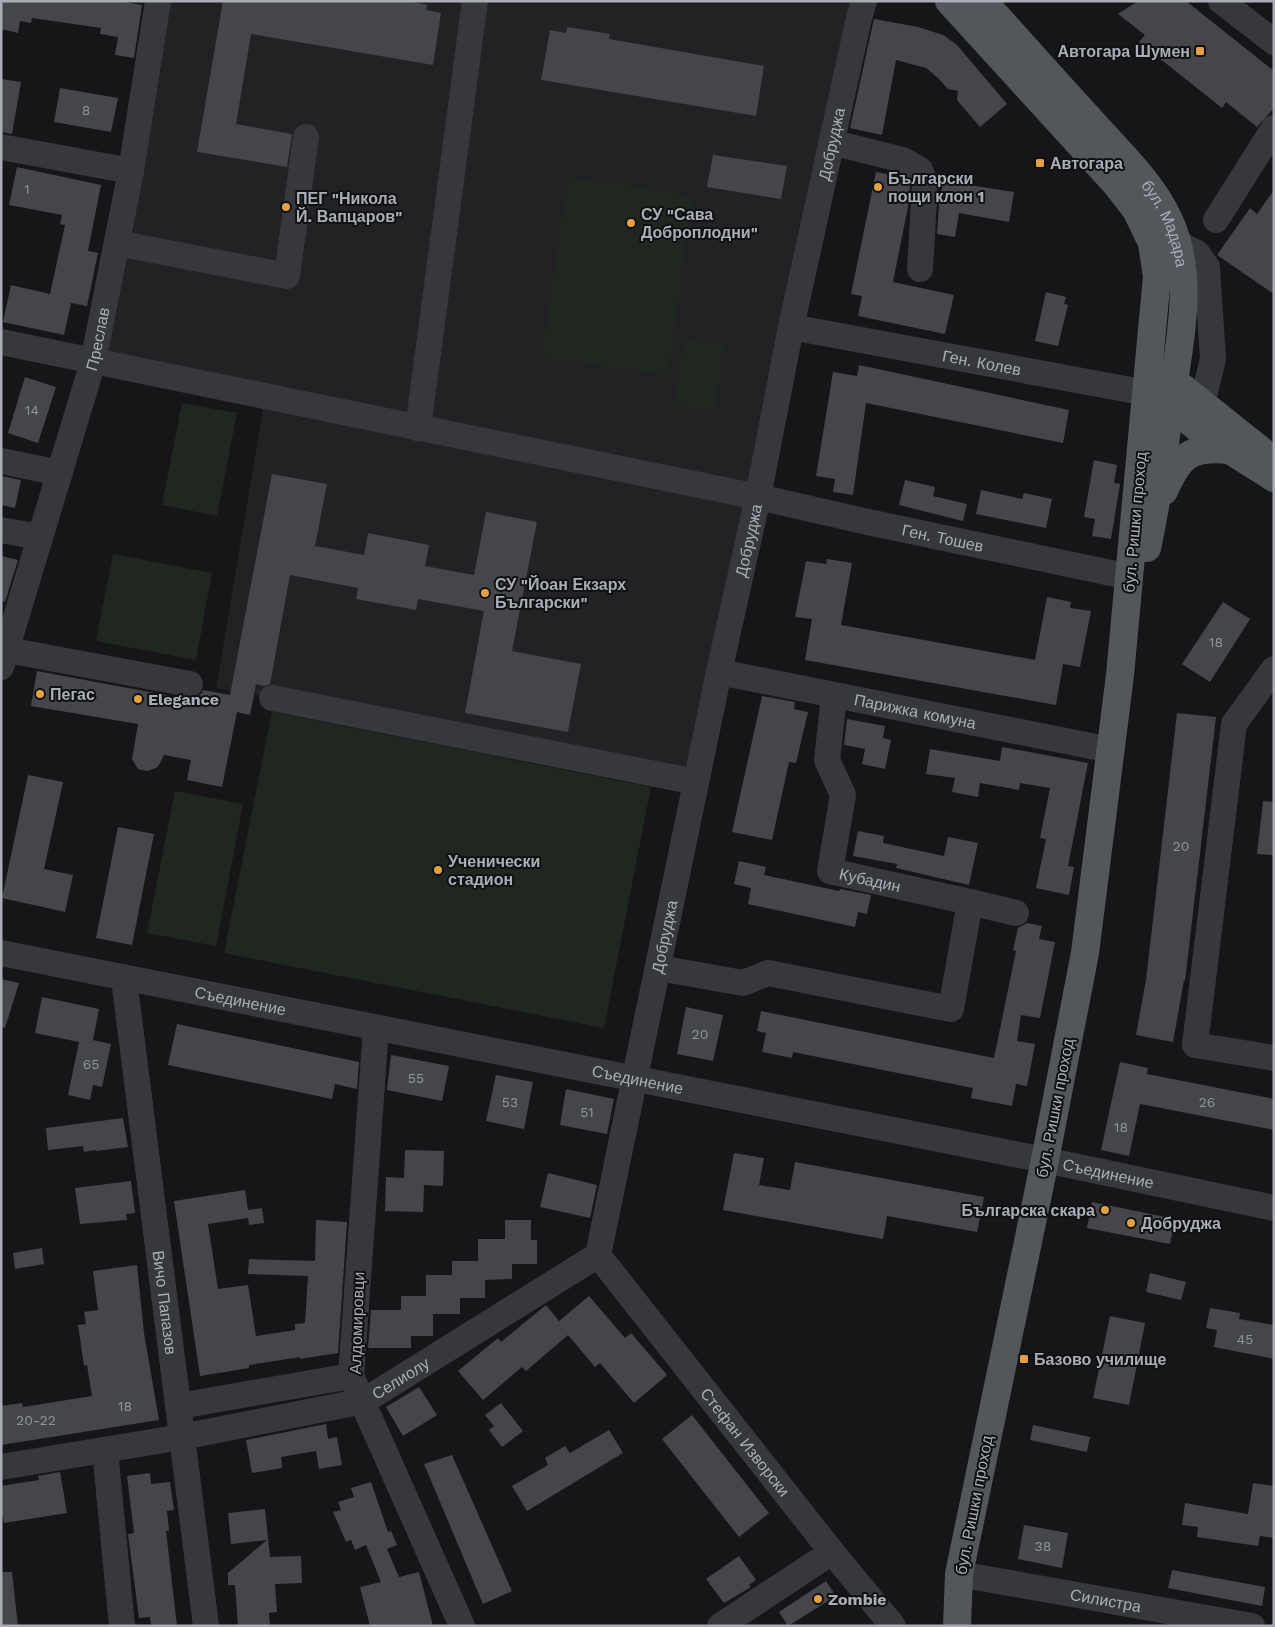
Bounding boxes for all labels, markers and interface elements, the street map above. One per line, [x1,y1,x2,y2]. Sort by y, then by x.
place label: Автогара Шумен [1057,42,1190,61]
marker: Автогара Шумен [1194,45,1206,57]
house number: 8 [82,102,90,118]
street label: Добруджа [814,106,849,182]
place label: Автогара [1050,154,1123,173]
marker: Автогара [1034,157,1046,169]
place label: Български пощи клон 1 [888,169,984,206]
street label: бул. Мадара [1138,176,1192,268]
house number: 1 [24,181,30,197]
marker: Български пощи клон 1 [872,181,884,193]
place label: ПЕГ "Никола Й. Вапцаров" [296,189,402,226]
marker: ПЕГ "Никола Й. Вапцаров" [280,201,292,213]
place label: СУ "Сава Доброплодни" [641,205,758,242]
marker: СУ "Сава Доброплодни" [625,217,637,229]
street label: Преслав [81,306,113,373]
street label: Ген. Колев [941,346,1023,379]
house number: 14 [25,402,39,418]
street label: бул. Ришки проход [1119,450,1151,593]
street label: Добруджа [731,502,766,579]
street label: Ген. Тошев [900,520,985,556]
place label: СУ "Йоан Екзарх Български" [495,575,626,612]
marker: СУ "Йоан Екзарх Български" [479,587,491,599]
house number: 18 [1209,634,1223,650]
place label: Пегас [50,685,95,704]
marker: Пегас [34,688,46,700]
place label: Elegance [148,690,219,709]
street label: Парижка комуна [853,690,978,732]
marker: Elegance [132,693,144,705]
house number: 20 [1173,838,1189,854]
place label: Ученически стадион [448,852,540,889]
marker: Ученически стадион [432,864,444,876]
street label: Кубадин [838,864,903,896]
street label: Добруджа [647,898,681,975]
street label: Съединение [193,982,288,1019]
house number: 20 [692,1026,708,1042]
street label: бул. Ришки проход [1032,1036,1078,1179]
house number: 65 [83,1056,99,1072]
street label: Съединение [590,1061,685,1098]
house number: 55 [408,1070,424,1086]
house number: 53 [502,1094,518,1110]
house number: 26 [1199,1094,1215,1110]
house number: 51 [580,1104,594,1120]
house number: 18 [1114,1119,1128,1135]
street label: Съединение [1061,1154,1156,1192]
place label: Българска скара [961,1201,1095,1220]
marker: Българска скара [1099,1204,1111,1216]
place label: Добруджа [1141,1214,1221,1233]
marker: Добруджа [1125,1217,1137,1229]
street label: Вичо Папазов [149,1249,181,1356]
street label: Алдомировци [346,1271,368,1375]
house number: 45 [1237,1331,1253,1347]
place label: Базово училище [1034,1350,1166,1369]
street label: Селиолу [368,1353,433,1403]
marker: Базово училище [1018,1353,1030,1365]
street label: Стефан Изворски [697,1384,794,1500]
house number: 18 [118,1398,132,1414]
house number: 20-22 [16,1412,56,1428]
street label: бул. Ришки проход [951,1433,997,1576]
house number: 38 [1035,1538,1051,1554]
street label: Силистра [1069,1584,1143,1616]
place label: Zombie [828,1590,887,1609]
marker: Zombie [812,1593,824,1605]

